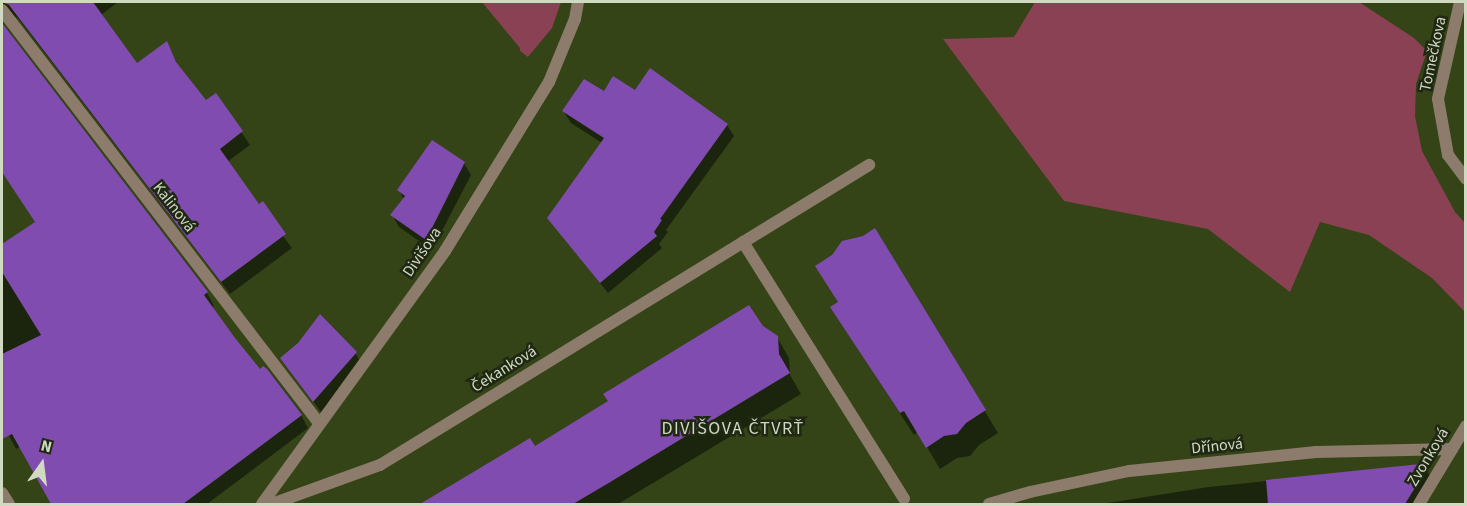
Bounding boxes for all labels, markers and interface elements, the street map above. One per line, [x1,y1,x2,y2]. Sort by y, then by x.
street label: Tomečkova [1416,15,1450,93]
street label: Kalinová [149,178,199,236]
street label: Divišova [398,224,446,280]
street label: Čekanková [468,341,540,397]
district label: DIVIŠOVA ČTVRŤ [661,418,805,440]
street label: Zvonková [1403,424,1453,490]
north arrow [12,434,72,494]
street label: Dřínová [1190,434,1244,458]
text: N [39,435,54,458]

